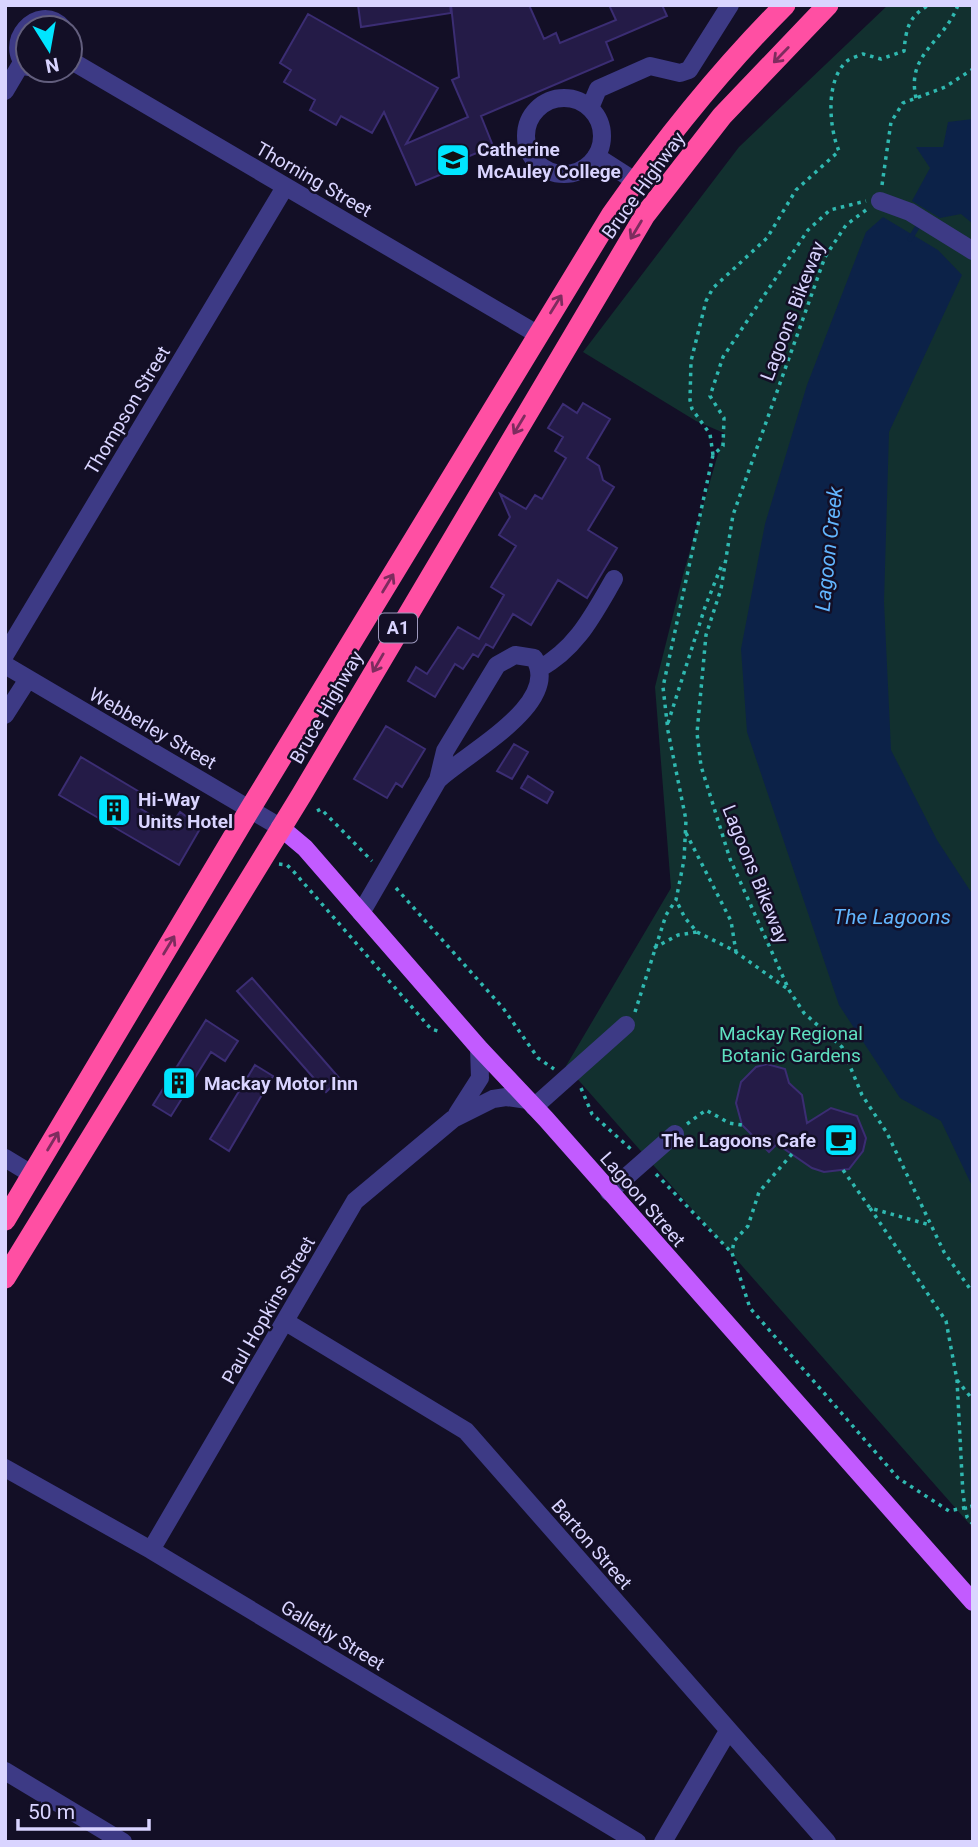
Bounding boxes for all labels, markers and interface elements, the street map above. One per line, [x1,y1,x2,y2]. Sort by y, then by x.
north arrow [14,14,84,84]
one-way arrow [772,46,789,63]
text: N [43,53,61,78]
street label: Bruce Highway [597,127,690,243]
street label: Thorning Street [252,137,376,222]
place label: Catherine McAuley College [477,138,621,183]
school or university icon: Catherine McAuley College [434,141,472,179]
one-way arrow [629,219,643,239]
street label: Lagoons Bikeway [755,238,830,384]
one-way arrow [549,294,563,314]
street label: Thompson Street [80,342,175,479]
one-way arrow [511,414,525,434]
water label: Lagoon Creek [811,485,848,612]
one-way arrow [381,573,395,593]
road number: A1 [379,614,417,642]
street label: Bruce Highway [285,647,368,768]
one-way arrow [371,652,385,672]
street label: Webberley Street [85,683,220,774]
place label: Hi-Way Units Hotel [138,788,233,833]
building icon: Hi-Way Units Hotel [95,791,133,829]
street label: Lagoons Bikeway [717,802,794,947]
water label: The Lagoons [833,905,951,929]
one-way arrow [163,936,177,956]
park label: Mackay Regional Botanic Gardens [719,1022,863,1067]
building icon: Mackay Motor Inn [160,1064,198,1102]
place label: Mackay Motor Inn [204,1072,358,1095]
cafe icon: The Lagoons Cafe [822,1121,860,1159]
place label: The Lagoons Cafe [661,1129,816,1152]
one-way arrow [46,1131,60,1151]
street label: Lagoon Street [595,1147,690,1251]
street label: Paul Hopkins Street [217,1232,320,1388]
street label: Barton Street [546,1495,637,1594]
street label: Galletly Street [277,1595,389,1675]
scale bar [18,1787,149,1831]
text: 50 m [28,1800,75,1824]

